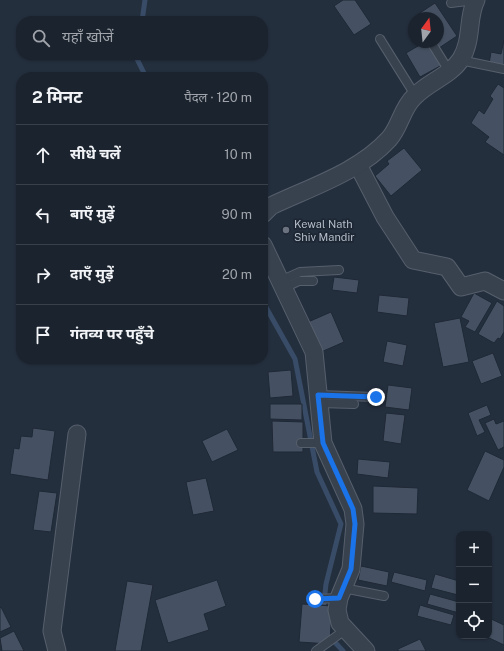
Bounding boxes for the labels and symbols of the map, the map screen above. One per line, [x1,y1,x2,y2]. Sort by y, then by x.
north arrow [408,12,444,48]
place label: Kewal Nath Shiv Mandir [294,218,354,243]
marker: Kewal Nath Shiv Mandir [281,225,291,235]
route end [367,388,385,406]
route start [306,590,324,608]

